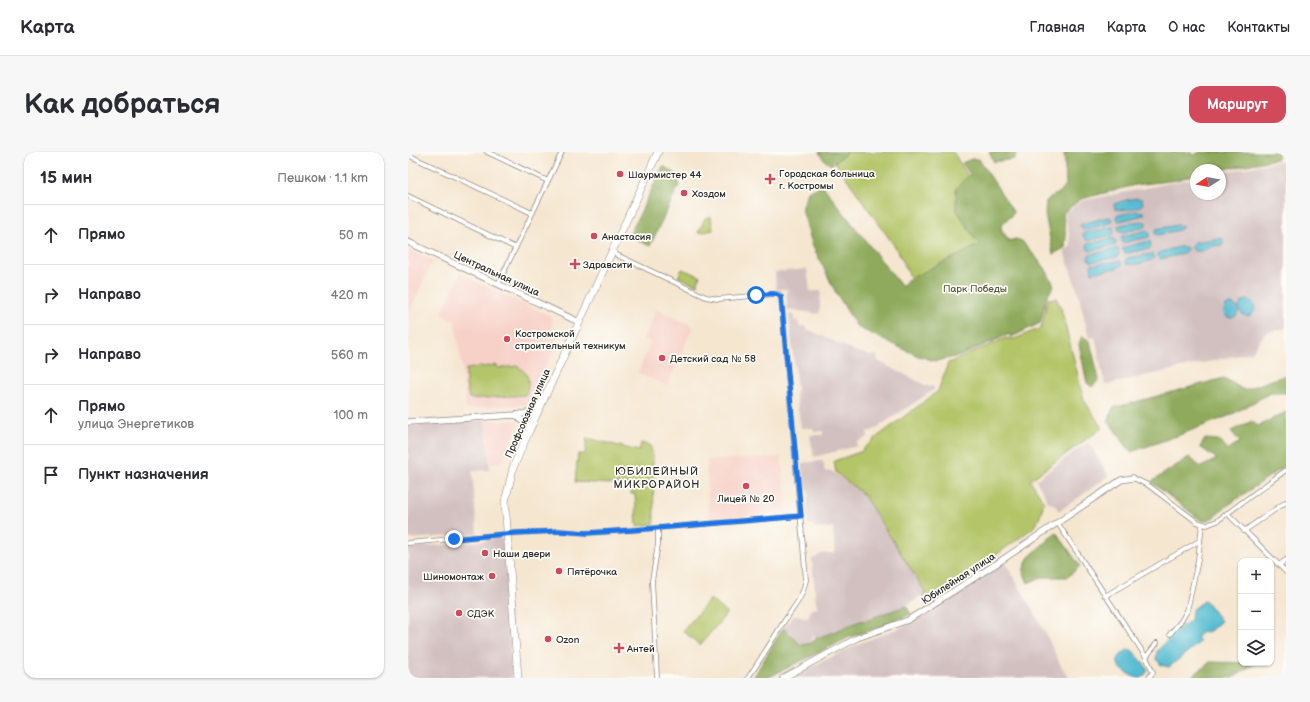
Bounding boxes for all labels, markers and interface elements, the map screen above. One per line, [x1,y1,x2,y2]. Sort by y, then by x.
text: Карта [20,16,74,39]
text: Главная [1030,19,1085,36]
text: Карта [1107,19,1146,36]
text: О нас [1168,19,1205,36]
text: Контакты [1227,19,1290,36]
button: Маршрут [1189,86,1286,123]
text: Как добраться [24,88,221,121]
north arrow [1190,164,1226,200]
text: 15 мин [40,168,92,188]
place label: Городская больница г. Костромы [779,168,875,192]
marker: Шаурмистер 44 [615,169,625,179]
place label: Шаурмистер 44 [628,169,702,181]
text: Пешком · 1.1 km [277,170,368,186]
marker: Городская больница г. Костромы [764,173,776,185]
marker: Хоздом [679,188,689,198]
place label: Хоздом [692,188,726,200]
icon: ahead [40,224,62,246]
text: Прямо [78,225,125,244]
text: 50 m [339,227,368,243]
marker: Анастасия [589,231,599,241]
place label: Анастасия [601,231,651,243]
street label: Центральная улица [452,249,541,299]
marker: Здравсити [570,259,580,269]
place label: Здравсити [583,259,632,271]
park label: Парк Победы [943,283,1007,295]
icon: right [40,284,62,306]
text: Направо [78,285,141,304]
route start [747,286,765,304]
text: 420 m [330,287,368,303]
place label: Костромской строительный техникум [515,328,626,352]
marker: Костромской строительный техникум [502,334,512,344]
icon: right [40,344,62,366]
text: Направо [78,345,141,364]
text: 560 m [331,347,368,363]
marker: Детский сад № 58 [657,353,667,363]
place label: Детский сад № 58 [670,353,756,365]
street label: Профсоюзная улица [503,367,553,460]
text: Прямо [78,397,125,416]
icon: ahead [40,404,62,426]
text: 100 m [333,407,368,423]
text: улица Энергетиков [78,416,194,432]
icon: arrive [40,464,62,486]
text: Пункт назначения [78,465,209,484]
district label: ЮБИЛЕЙНЫЙ МИКРОРАЙОН [613,465,701,491]
marker: Лицей № 20 [741,481,751,491]
place label: Лицей № 20 [716,493,775,505]
route end [445,530,463,548]
marker: Наши двери [480,548,490,558]
place label: Наши двери [493,548,550,560]
street label: Юбилейная улица [919,551,998,607]
map controls [1238,558,1274,666]
button: + [1238,558,1274,594]
marker: Пятёрочка [554,566,564,576]
place label: Пятёрочка [567,566,617,578]
place label: Шиномонтаж [423,571,484,583]
marker: Шиномонтаж [487,571,497,581]
button: − [1238,594,1274,630]
marker: СДЭК [454,608,464,618]
place label: СДЭК [467,608,495,620]
button: layers [1238,630,1274,666]
marker: Ozon [543,634,553,644]
place label: Ozon [556,634,580,646]
marker: Антей [614,643,624,653]
place label: Антей [626,643,655,655]

